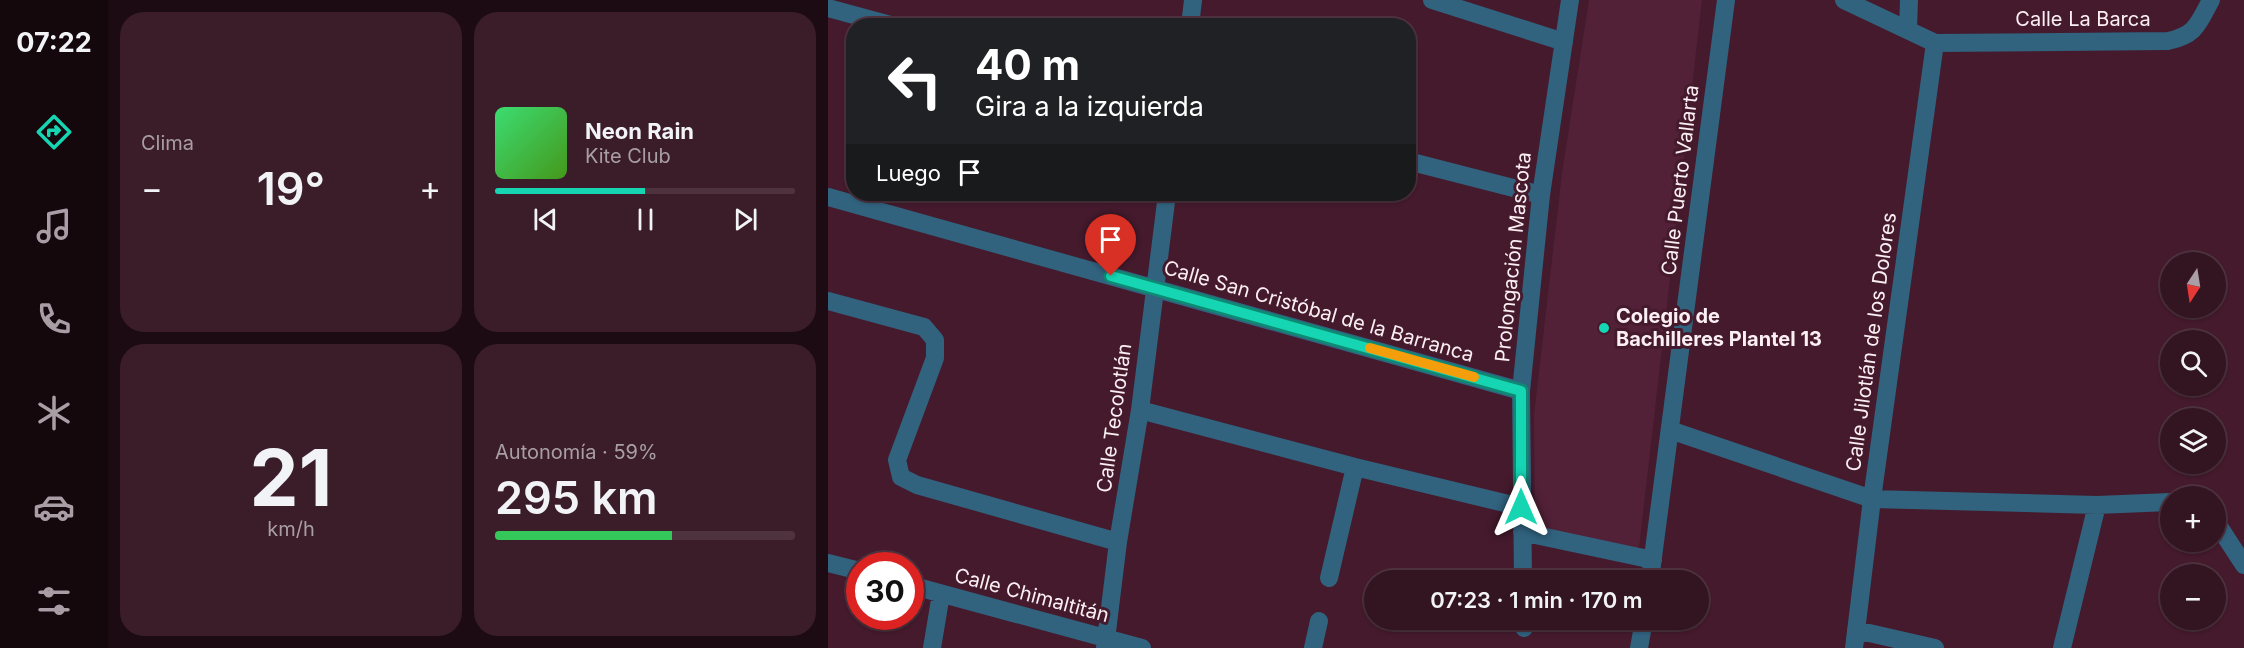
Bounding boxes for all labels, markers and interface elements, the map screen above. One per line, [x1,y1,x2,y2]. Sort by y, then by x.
street label: Calle La Barca [2015,7,2151,31]
text: 07:22 [16,26,92,59]
text: 40 m [975,39,1080,90]
icon: left [876,42,954,120]
street label: Calle Puerto Vallarta [1656,83,1704,277]
text: Gira a la izquierda [975,90,1204,123]
icon: directions [33,111,75,153]
text: Neon Rain [585,118,694,144]
text: Clima [141,131,194,155]
text: Kite Club [585,144,671,168]
street label: Prolongación Mascota [1490,151,1536,363]
icon: arrive [953,156,986,189]
text: Luego [876,160,941,186]
text: 19° [257,161,325,216]
text: − [141,168,163,208]
text: + [419,168,441,208]
icon: previous [529,203,562,236]
icon: pause [629,203,662,236]
icon: next [729,203,762,236]
icon: music [33,205,75,247]
street label: Calle Jilotlán de los Dolores [1841,211,1901,473]
pin [1085,214,1136,276]
icon: arrive [1094,223,1127,256]
north arrow [2160,252,2226,318]
map controls [2160,252,2226,630]
street label: Calle San Cristóbal de la Barranca [1161,255,1477,367]
icon: phone [33,298,75,340]
place label: Colegio de Bachilleres Plantel 13 [1616,304,1822,351]
marker: Colegio de Bachilleres Plantel 13 [1597,321,1611,335]
button: search [2160,330,2226,396]
street label: Calle Tecolotlán [1092,342,1136,494]
icon: climate [33,392,75,434]
button: layers [2160,408,2226,474]
text: 21 [250,430,332,525]
text: Autonomía · 59% [495,440,658,464]
text: 295 km [495,470,658,525]
position arrow [1489,475,1553,539]
icon: car [33,486,75,528]
button: + [2160,486,2226,552]
text: km/h [267,517,315,541]
speed limit sign: 30 [846,552,924,630]
street label: Calle Chimaltitán [952,563,1112,627]
button: − [2160,564,2226,630]
icon: filters [33,580,75,622]
text: 07:23 · 1 min · 170 m [1430,587,1643,613]

